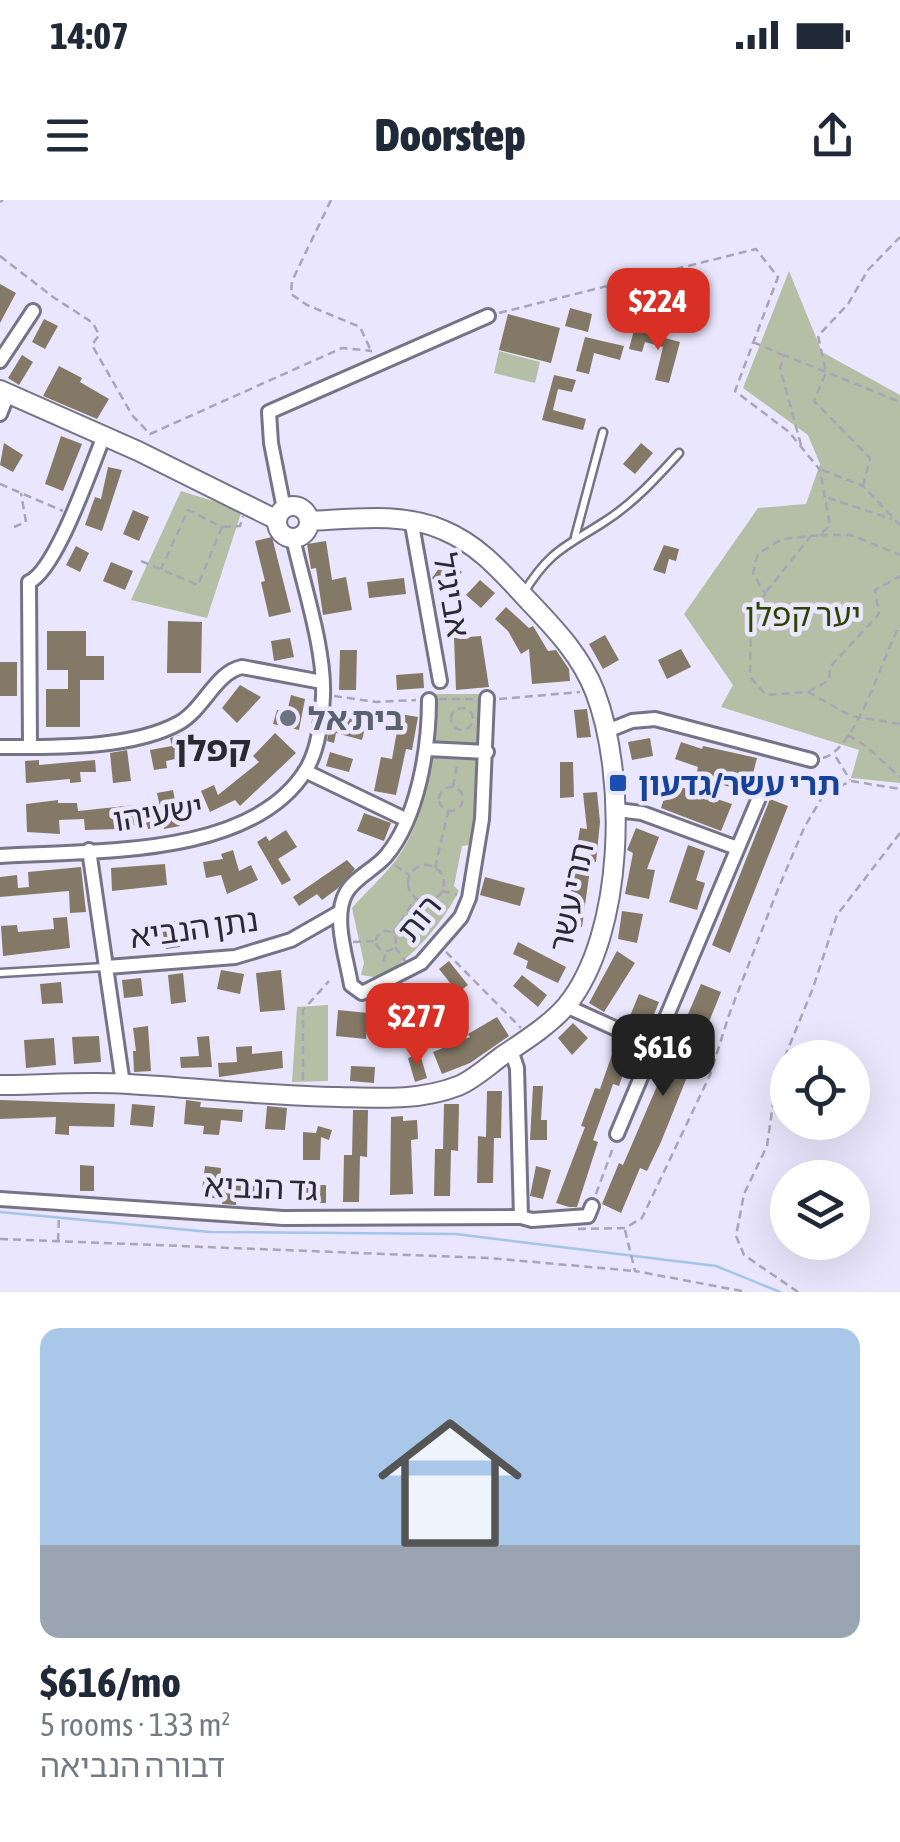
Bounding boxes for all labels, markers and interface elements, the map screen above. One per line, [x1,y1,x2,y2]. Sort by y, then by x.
text: 14:07 [50,14,129,57]
icon: menu [40,108,95,163]
icon: share [805,108,860,163]
text: Doorstep [375,109,525,161]
pin: $224 [599,268,717,353]
text: $224 [629,282,687,319]
street label: אביגיל [426,550,478,640]
park label: יער קפלן [745,596,861,633]
place label: בית אל [308,700,404,737]
marker: בית אל [277,707,299,729]
district label: קפלן [175,728,251,768]
place label: תרי עשר/גדעון [638,765,840,802]
marker: תרי עשר/גדעון [607,772,629,794]
street label: ישעיהו [111,788,205,838]
street label: תרי עשר [541,839,601,955]
street label: רות [389,888,449,948]
street label: נתן הנביא [127,901,261,955]
pin: $277 [358,983,476,1068]
text: $277 [388,997,446,1034]
pin: $616 [604,1014,722,1099]
text: $616 [634,1028,692,1065]
map controls [770,1040,870,1260]
button: locate [770,1040,870,1140]
button: layers [770,1160,870,1260]
street label: גד הנביא [203,1167,319,1207]
icon: home [360,1393,540,1573]
text: $616/mo [40,1658,181,1706]
text: 5 rooms · 133 m² [40,1706,230,1743]
text: דבורה הנביאה [40,1747,225,1784]

